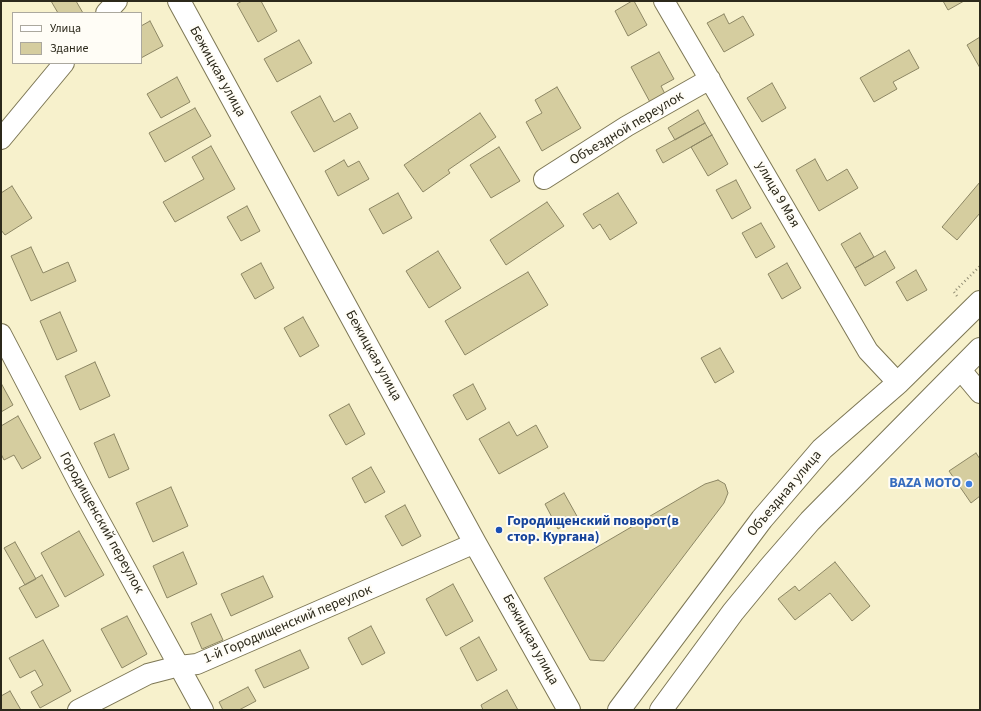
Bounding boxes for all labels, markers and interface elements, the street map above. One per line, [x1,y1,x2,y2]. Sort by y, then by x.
legend [12,12,142,64]
text: Улица [50,20,81,37]
street label: Бежицкая улица [185,24,249,120]
text: Здание [50,40,89,57]
street label: Объездной переулок [567,88,687,170]
street label: улица 9 Мая [751,159,803,231]
street label: Бежицкая улица [341,308,405,404]
street label: Объездная улица [744,448,826,540]
street label: Городищенский переулок [55,449,147,597]
place label: BAZA MOTO [889,476,961,492]
marker: BAZA MOTO [964,479,974,489]
place label: Городищенский поворот(в стор. Кургана) [507,514,679,546]
marker: Городищенский поворот(в стор. Кургана) [494,525,504,535]
street label: 1-й Городищенский переулок [201,582,375,668]
street label: Бежицкая улица [498,592,562,688]

